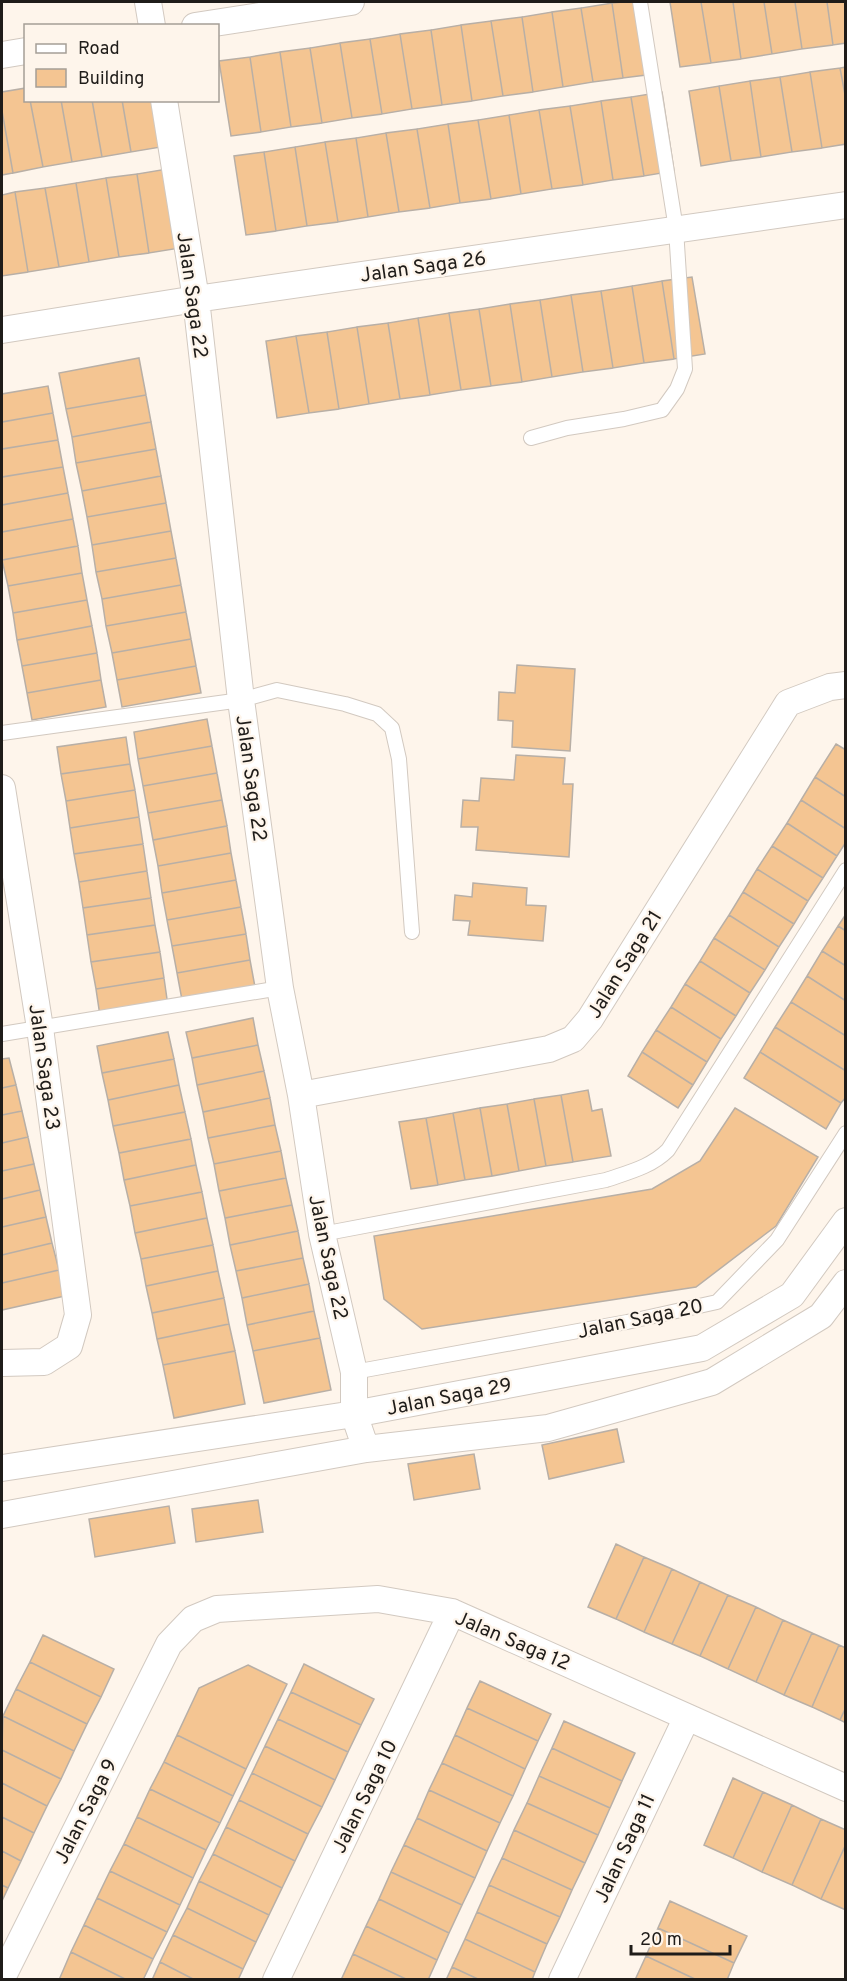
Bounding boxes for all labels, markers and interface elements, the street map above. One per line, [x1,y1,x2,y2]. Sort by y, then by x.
legend [24,24,219,102]
text: Road [78,38,120,61]
text: Building [78,68,144,91]
street label: Jalan Saga 22 [169,230,213,360]
street label: Jalan Saga 26 [359,246,488,290]
street label: Jalan Saga 22 [228,713,272,843]
street label: Jalan Saga 21 [582,906,669,1024]
street label: Jalan Saga 23 [21,1003,65,1132]
street label: Jalan Saga 22 [301,1192,353,1322]
street label: Jalan Saga 20 [575,1294,706,1346]
street label: Jalan Saga 29 [385,1373,514,1423]
street label: Jalan Saga 12 [451,1606,574,1678]
street label: Jalan Saga 10 [327,1736,404,1858]
street label: Jalan Saga 9 [49,1755,124,1869]
street label: Jalan Saga 11 [589,1790,662,1908]
scale bar [631,1918,730,1956]
text: 20 m [640,1929,682,1952]

